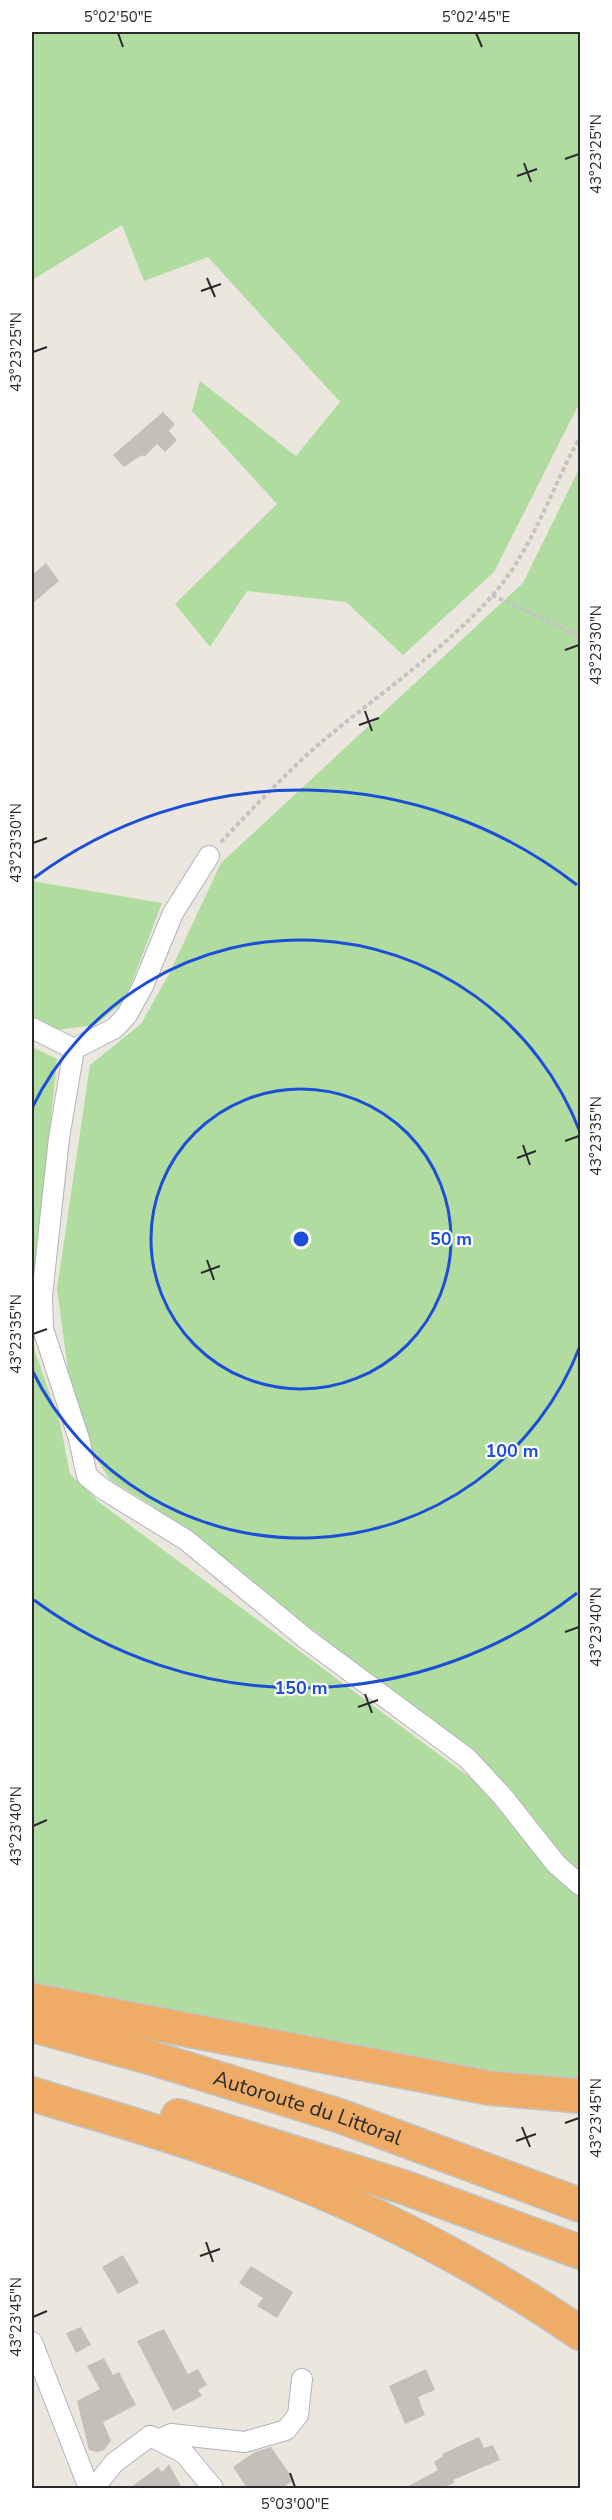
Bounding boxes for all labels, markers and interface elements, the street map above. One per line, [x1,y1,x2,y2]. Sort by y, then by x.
text: 5°02'50"E [84,7,152,27]
text: 5°02'45"E [442,7,510,27]
text: 43°23'25"N [586,114,606,194]
text: 43°23'25"N [6,312,26,392]
text: 43°23'30"N [586,605,606,685]
text: 43°23'30"N [6,803,26,883]
text: 43°23'35"N [586,1096,606,1176]
text: 50 m [430,1227,472,1251]
centre of rings [291,1229,311,1249]
text: 43°23'35"N [6,1294,26,1374]
text: 100 m [485,1439,539,1463]
text: 43°23'40"N [586,1587,606,1667]
text: 150 m [274,1676,328,1700]
text: 43°23'40"N [6,1786,26,1866]
street label: Autoroute du Littoral [210,2064,407,2152]
text: 43°23'45"N [586,2078,606,2158]
text: 43°23'45"N [6,2277,26,2357]
text: 5°03'00"E [261,2494,329,2514]

